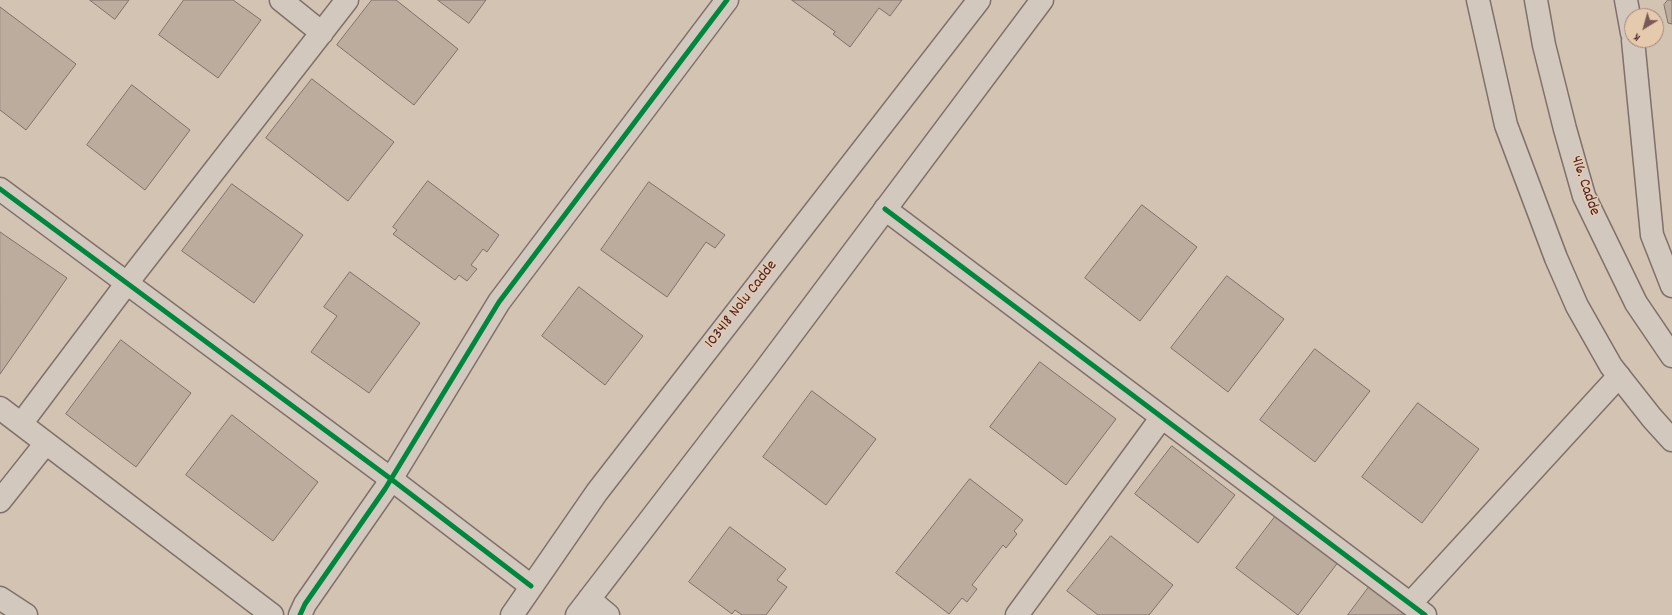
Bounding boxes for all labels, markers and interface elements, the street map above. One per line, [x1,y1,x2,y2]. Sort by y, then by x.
north arrow [1624,8,1664,48]
text: K [1631,29,1644,45]
street label: 416. Cadde [1565,154,1603,218]
street label: 103418 Nolu Cadde [702,257,782,353]

